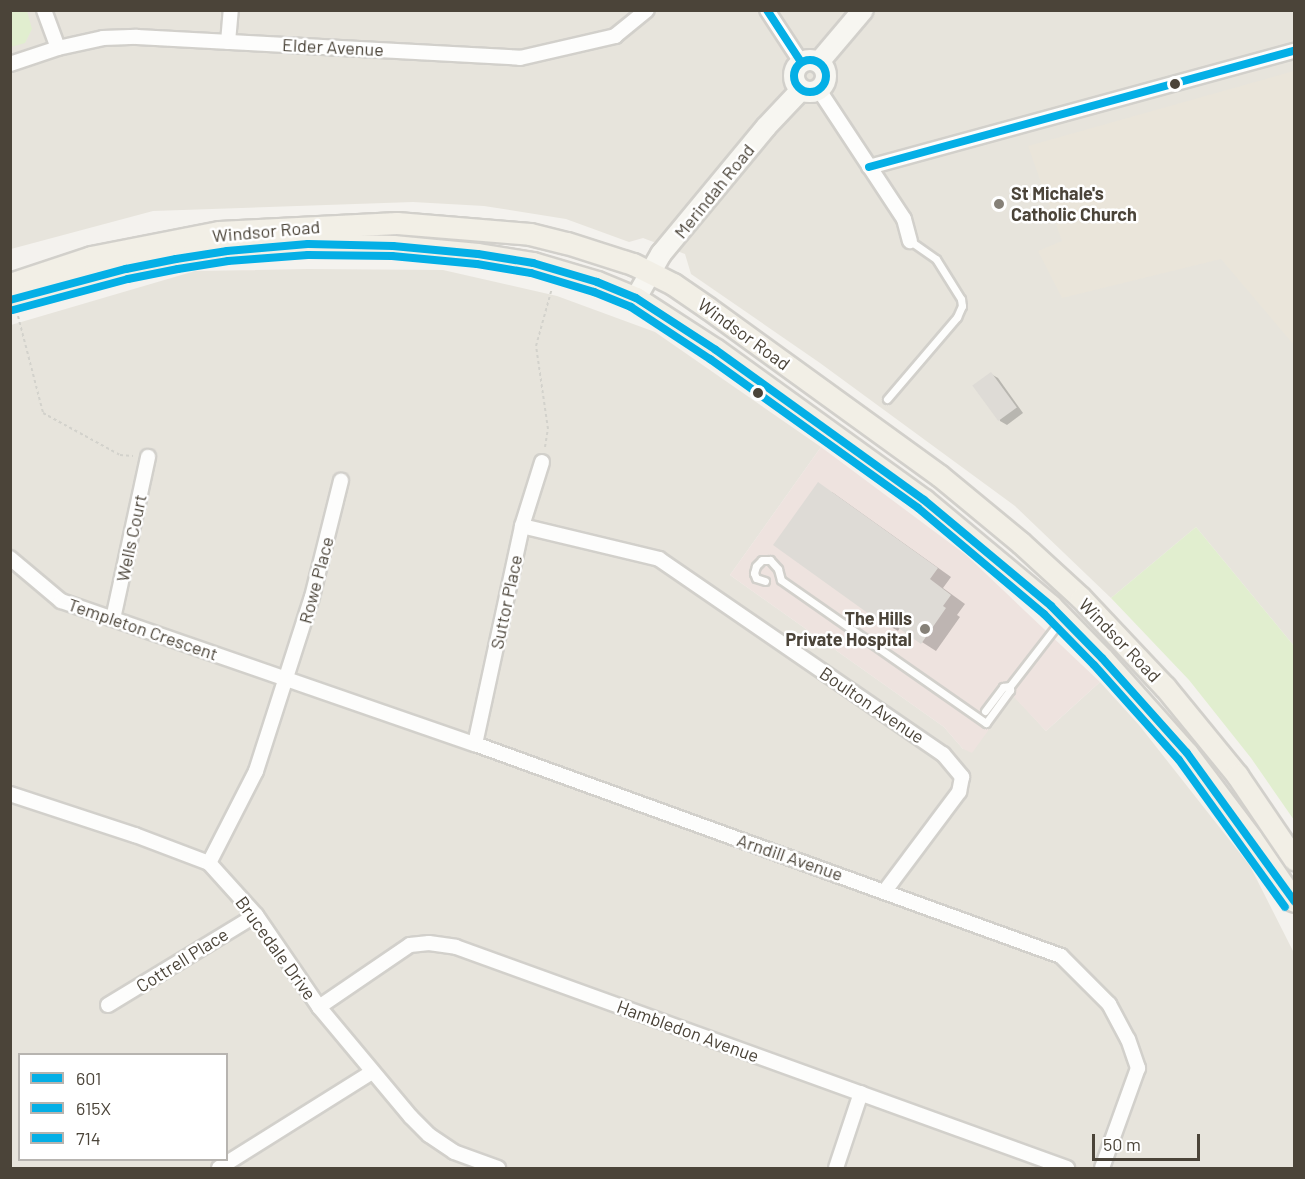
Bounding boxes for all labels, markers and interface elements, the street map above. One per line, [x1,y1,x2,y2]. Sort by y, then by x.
street label: Elder Avenue [282,34,384,60]
unlabelled marker [1169,78,1181,90]
street label: Merindah Road [669,139,759,243]
place label: St Michale's Catholic Church [1011,183,1137,226]
marker: St Michale's Catholic Church [992,197,1006,211]
street label: Windsor Road [211,216,321,246]
street label: Windsor Road [694,293,794,375]
unlabelled marker [752,387,764,399]
street label: Wells Court [111,492,151,584]
street label: Rowe Place [294,534,338,626]
street label: Suttor Place [485,553,527,651]
street label: Templeton Crescent [65,593,221,665]
street label: Windsor Road [1075,594,1165,686]
place label: The Hills Private Hospital [786,608,912,650]
marker: The Hills Private Hospital [916,620,934,638]
street label: Boulton Avenue [816,662,928,748]
street label: Arndill Avenue [734,829,846,885]
street label: Brucedale Drive [231,892,321,1004]
street label: Cottrell Place [132,923,232,997]
street label: Hambledon Avenue [614,995,762,1067]
legend [18,1053,228,1161]
text: 601 [76,1067,101,1089]
text: 615X [76,1097,111,1119]
scale bar [1095,1122,1203,1160]
text: 714 [76,1127,101,1149]
text: 50 m [1103,1133,1141,1155]

